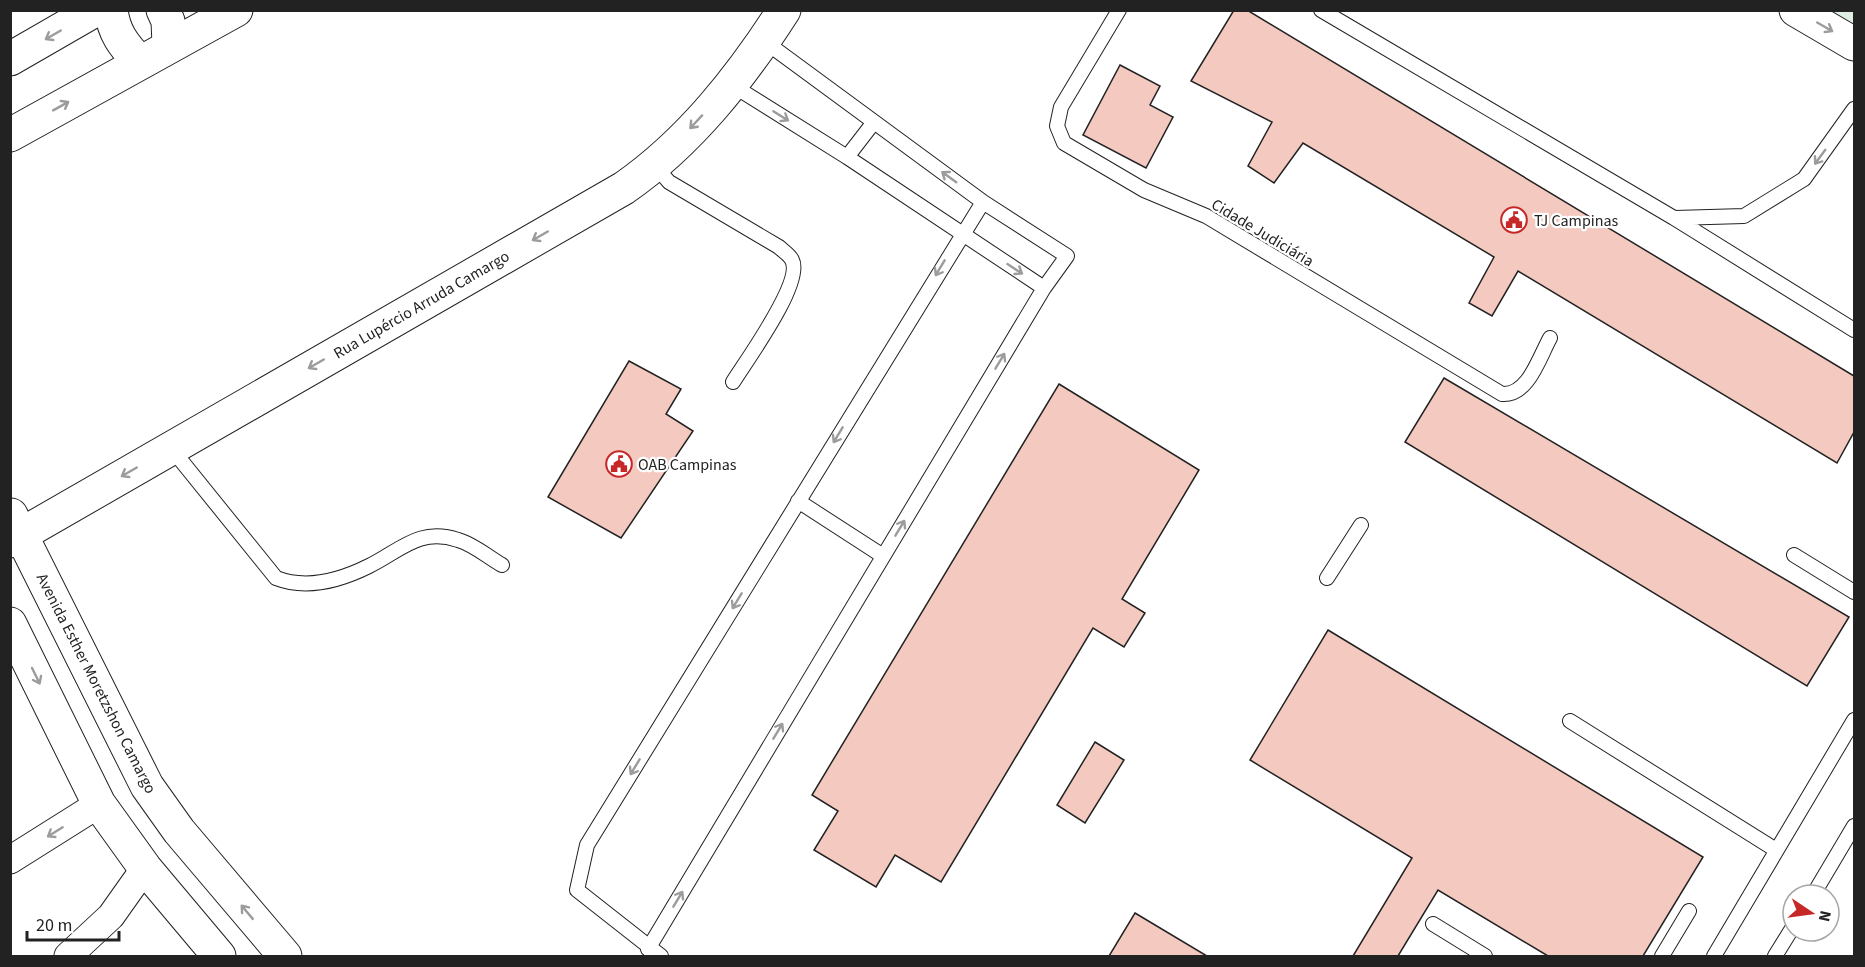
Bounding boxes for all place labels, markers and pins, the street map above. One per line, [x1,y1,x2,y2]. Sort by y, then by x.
public building icon: TJ Campinas [1499,205,1529,235]
place label: TJ Campinas [1534,210,1619,232]
public building icon: OAB Campinas [604,449,634,479]
place label: OAB Campinas [638,454,737,476]

